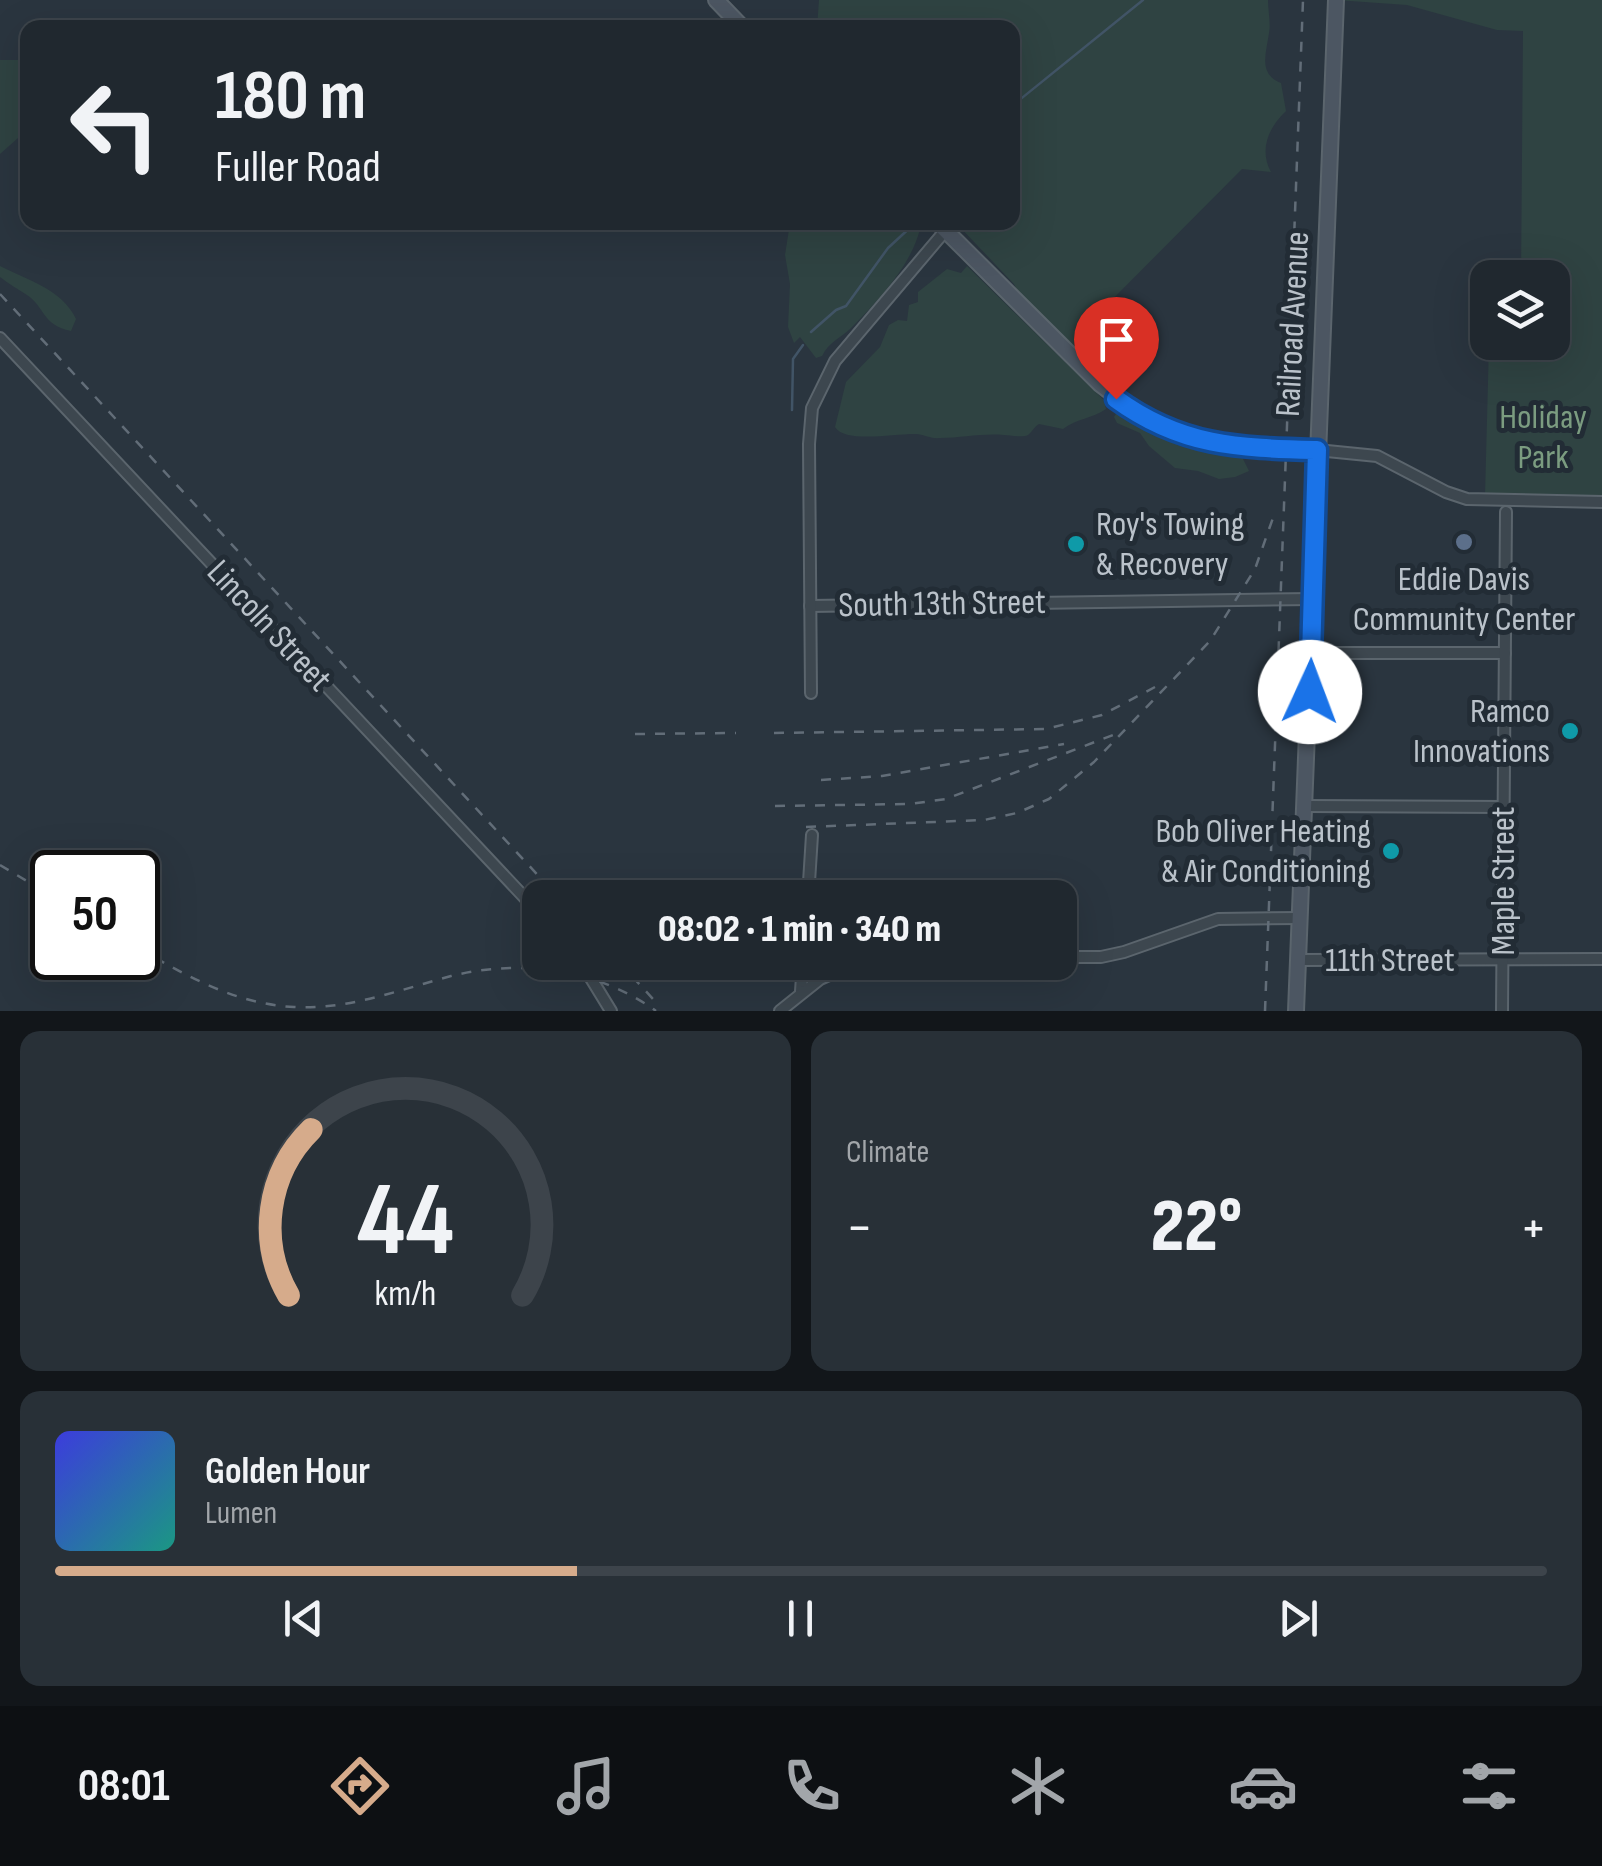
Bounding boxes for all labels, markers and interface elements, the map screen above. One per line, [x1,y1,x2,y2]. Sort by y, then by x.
text: 180 m [215,55,366,139]
icon: left [50,60,180,190]
text: Fuller Road [215,140,381,195]
street label: Railroad Avenue [1267,230,1319,418]
map controls [1470,260,1570,360]
button: layers [1470,260,1570,360]
pin [1074,297,1159,400]
icon: arrive [1089,312,1144,367]
park label: Holiday Park [1499,396,1587,479]
place label: Roy's Towing & Recovery [1096,503,1245,586]
marker: Eddie Davis Community Center [1453,531,1475,553]
marker: Roy's Towing & Recovery [1065,533,1087,555]
street label: Lincoln Street [197,551,341,701]
place label: Eddie Davis Community Center [1353,558,1575,641]
street label: South 13th Street [838,581,1046,627]
position arrow [1258,640,1362,744]
place label: Ramco Innovations [1413,690,1550,773]
marker: Ramco Innovations [1559,720,1581,742]
street label: Maple Street [1482,807,1525,955]
place label: Bob Oliver Heating & Air Conditioning [1155,810,1371,893]
marker: Bob Oliver Heating & Air Conditioning [1380,840,1402,862]
speed limit sign: 50 [30,850,160,980]
text: 08:02 · 1 min · 340 m [658,907,941,952]
street label: 11th Street [1325,939,1455,982]
text: Climate [846,1133,929,1172]
text: 44 [357,1159,454,1284]
text: 22° [1151,1182,1242,1273]
text: − [846,1195,873,1262]
text: + [1520,1195,1547,1262]
text: km/h [375,1273,436,1316]
text: Golden Hour [205,1449,370,1494]
text: Lumen [205,1494,277,1533]
icon: previous [276,1591,331,1646]
icon: pause [773,1591,828,1646]
icon: next [1271,1591,1326,1646]
icon: directions [325,1751,395,1821]
icon: music [551,1751,621,1821]
icon: phone [777,1751,847,1821]
icon: climate [1003,1751,1073,1821]
icon: car [1228,1751,1298,1821]
icon: filters [1454,1751,1524,1821]
text: 08:01 [78,1759,170,1814]

